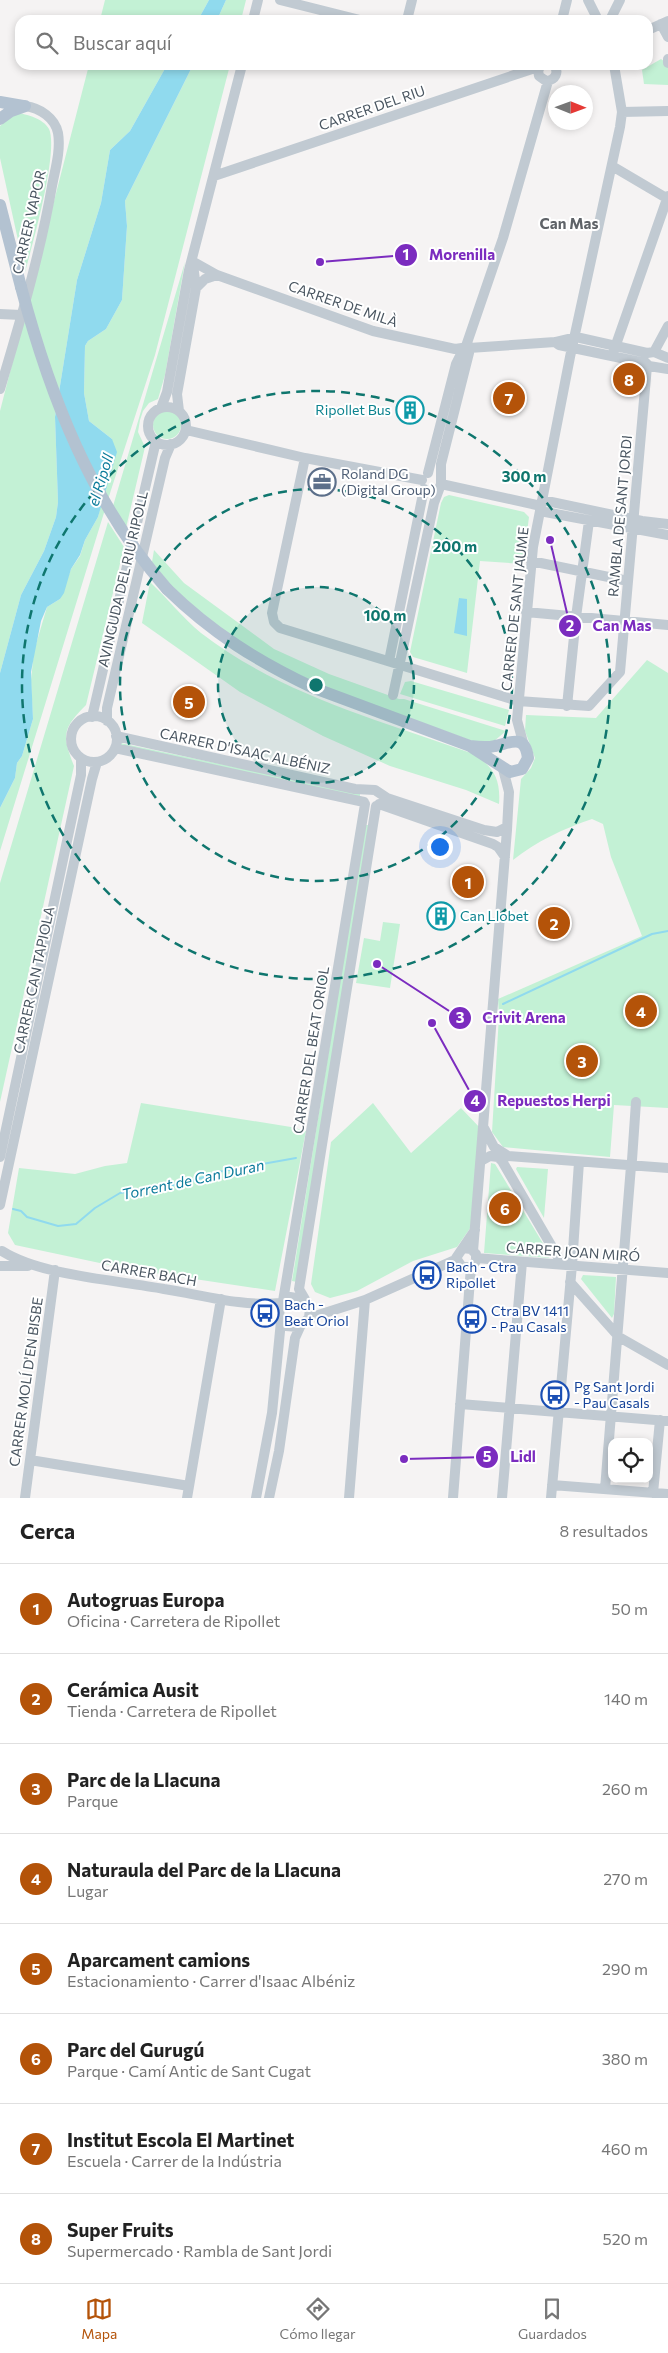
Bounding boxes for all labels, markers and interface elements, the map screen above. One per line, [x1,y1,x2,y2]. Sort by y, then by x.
search box [15,15,653,70]
icon: search [33,29,61,57]
text: Buscar aquí [73,31,172,54]
street label: CARRER DEL RIU [316,81,427,134]
north arrow [548,85,593,130]
street label: CARRER VAPOR [8,168,49,276]
district label: Can Mas [540,214,598,232]
callout: Morenilla [394,240,505,270]
text: 1 [403,245,409,263]
text: Morenilla [429,245,495,263]
street label: CARRER DE MILÀ [286,277,400,330]
pin: 8 [613,360,645,398]
pin: 7 [493,379,525,417]
building icon: Ripollet Bus [395,395,425,425]
place label: Ripollet Bus [315,401,391,418]
street label: RAMBLA DE SANT JORDI [604,434,635,598]
water label: el Ripoll [84,450,117,508]
place label: Roland DG (Digital Group) [341,465,436,498]
office icon: Roland DG (Digital Group) [307,467,337,497]
text: 300 m [502,467,546,485]
street label: AVINGUDA DEL RIU RIPOLL [94,489,151,669]
street label: CARRER DE SANT JAUME [497,526,532,692]
text: 200 m [433,537,477,555]
text: 100 m [364,606,406,624]
callout: Can Mas [557,611,661,641]
text: 2 [566,616,574,634]
text: Can Mas [593,616,651,634]
centre of rings [307,676,325,694]
pin: 5 [173,683,205,721]
street label: CARRER D'ISAAC ALBÉNIZ [158,724,332,777]
your location [427,834,453,860]
pin: 1 [452,863,484,901]
building icon: Can Llobet [426,901,456,931]
street label: CARRER CAN TAPIOLA [10,904,57,1055]
pin: 2 [538,904,570,942]
place label: Can Llobet [460,907,529,924]
street label: CARRER DEL BEAT ORIOL [289,965,332,1135]
pin: 4 [625,992,657,1030]
callout: Crivit Arena [447,1003,576,1033]
text: 3 [456,1008,465,1026]
text: Crivit Arena [482,1008,566,1026]
pin: 3 [566,1042,598,1080]
callout: Repuestos Herpi [462,1086,621,1116]
text: 4 [470,1091,480,1109]
text: Repuestos Herpi [497,1091,611,1109]
water label: Torrent de Can Duran [120,1155,266,1203]
pin: 6 [489,1189,521,1227]
street label: CARRER JOAN MIRÓ [505,1238,641,1265]
street label: CARRER BACH [100,1256,198,1289]
place label: Bach - Ctra Ripollet [446,1258,517,1291]
bus stop icon: Bach - Ctra Ripollet [412,1260,442,1290]
street label: CARRER MOLÍ D'EN BISBE [5,1296,46,1468]
place label: Bach - Beat Oriol [284,1296,349,1329]
bus stop icon: Bach - Beat Oriol [250,1298,280,1328]
place label: Ctra BV 1411 - Pau Casals [491,1302,569,1335]
bus stop icon: Ctra BV 1411 - Pau Casals [457,1304,487,1334]
place label: Pg Sant Jordi - Pau Casals [574,1378,655,1411]
bus stop icon: Pg Sant Jordi - Pau Casals [540,1380,570,1410]
map controls [608,1438,653,1483]
button: locate [608,1438,653,1483]
callout: Lidl [475,1442,546,1472]
text: 5 [483,1447,492,1465]
text: Lidl [510,1447,536,1465]
text: Cerca [20,1518,75,1543]
text: 8 resultados [560,1521,648,1540]
text: Autogruas Europa [67,1588,225,1611]
text: 1 [32,1599,40,1618]
text: 50 m [611,1599,648,1618]
text: Oficina · Carretera de Ripollet [67,1611,280,1630]
text: Cerámica Ausit [67,1678,199,1701]
text: 2 [31,1689,41,1708]
text: 140 m [604,1689,648,1708]
text: Tienda · Carretera de Ripollet [67,1701,277,1720]
text: Parc de la Llacuna [67,1768,221,1791]
text: 3 [31,1779,41,1798]
text: 260 m [602,1779,648,1798]
text: Parque [67,1791,118,1810]
text: Naturaula del Parc de la Llacuna [67,1858,341,1881]
text: 4 [31,1869,41,1888]
text: 270 m [603,1869,648,1888]
text: Lugar [67,1881,108,1900]
text: Aparcament camions [67,1948,250,1971]
text: 5 [31,1959,41,1978]
text: 290 m [602,1959,648,1978]
text: Estacionamiento · Carrer d'Isaac Albéniz [67,1971,355,1990]
text: Parc del Gurugú [67,2038,204,2061]
text: 6 [31,2049,41,2068]
text: 380 m [602,2049,648,2068]
text: Parque · Camí Antic de Sant Cugat [67,2061,311,2080]
text: Institut Escola El Martinet [67,2128,294,2151]
text: 7 [32,2139,40,2158]
text: 460 m [601,2139,648,2158]
text: Escuela · Carrer de la Indústria [67,2151,282,2170]
text: Super Fruits [67,2218,174,2241]
text: 8 [31,2229,41,2248]
text: 520 m [603,2229,648,2248]
text: Supermercado · Rambla de Sant Jordi [67,2241,332,2260]
tab: Mapa [81,2295,117,2342]
tab: Cómo llegar [280,2295,356,2342]
tab: Guardados [518,2295,587,2342]

